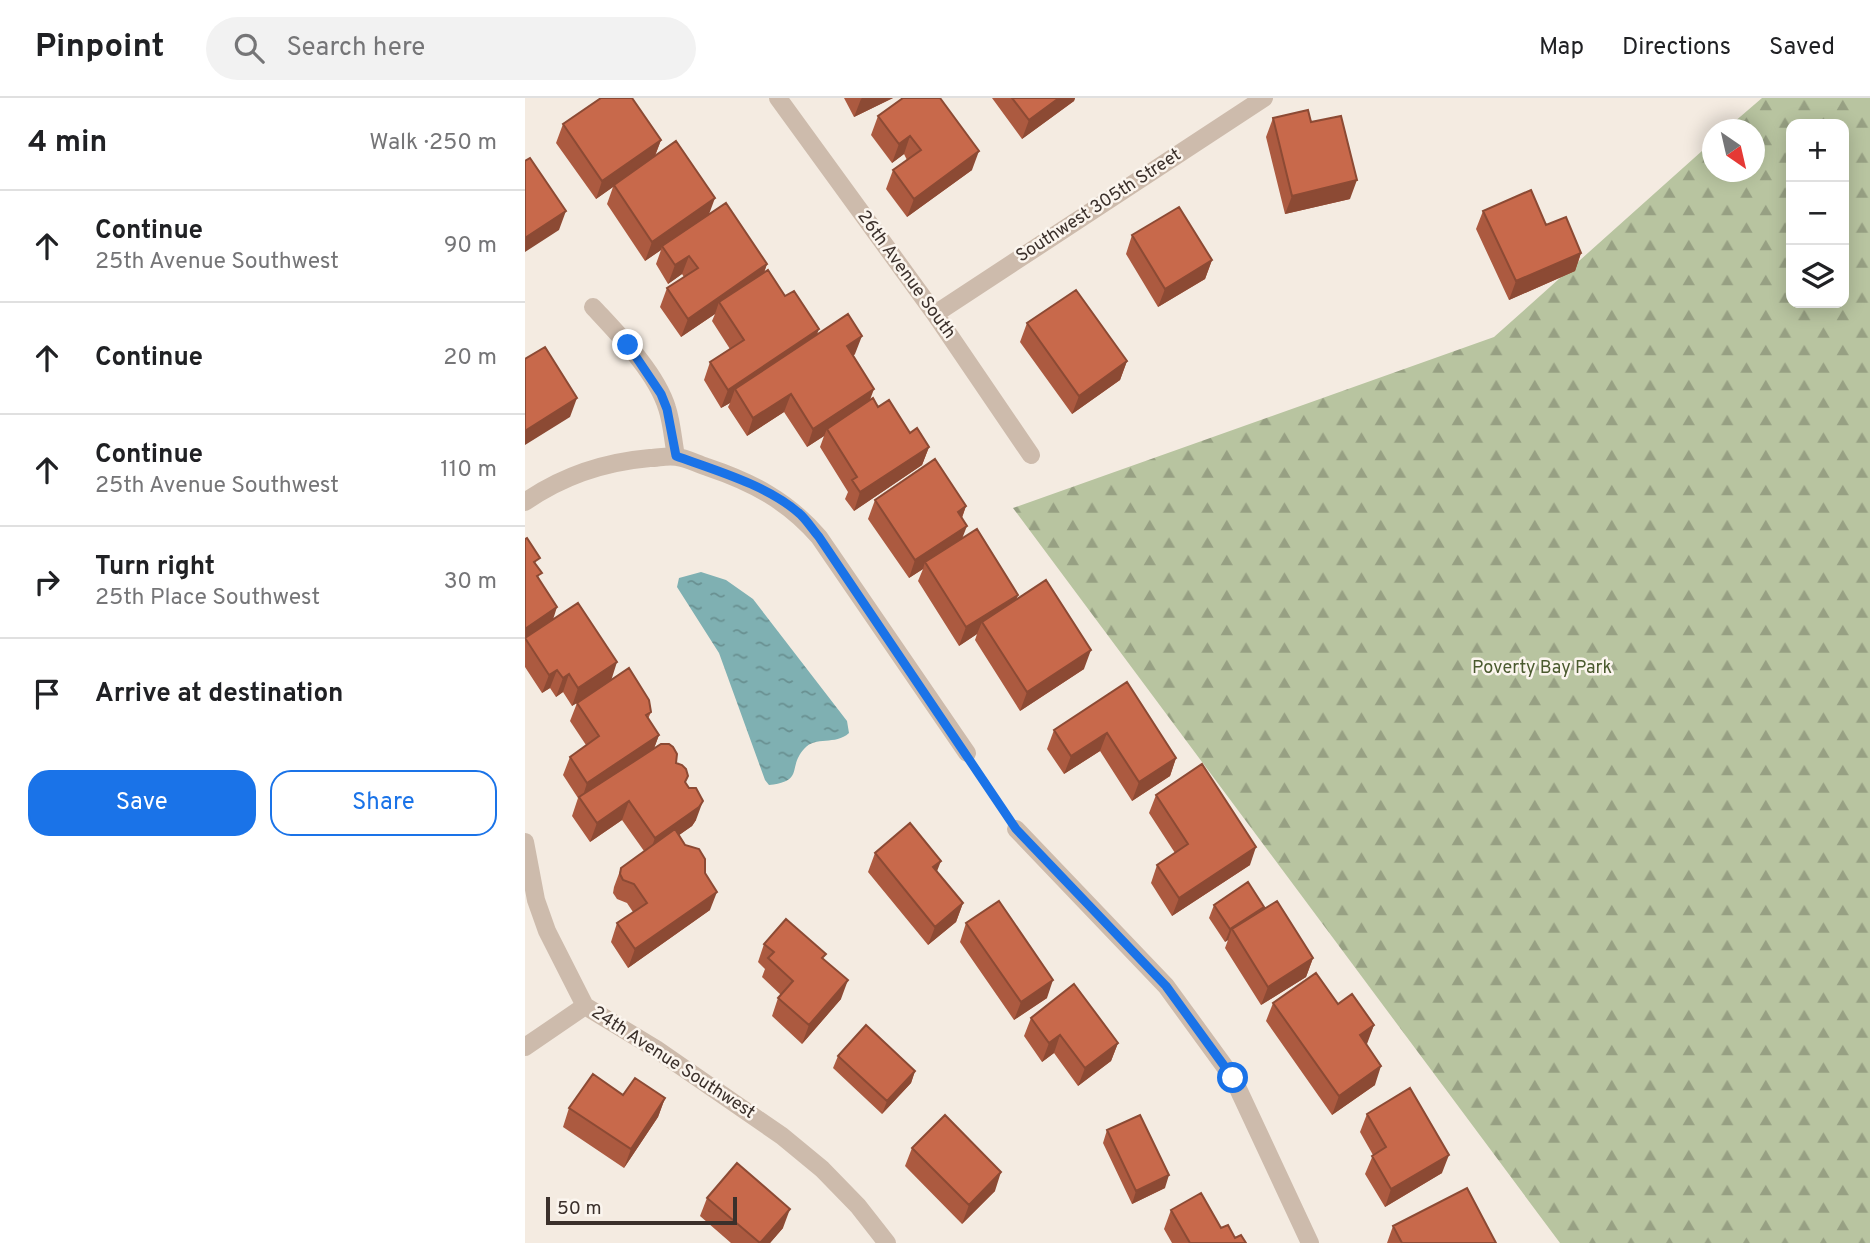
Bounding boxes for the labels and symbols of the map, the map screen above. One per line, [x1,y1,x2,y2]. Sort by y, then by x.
north arrow [1702,119,1765,182]
street label: Southwest 305th Street [1012,144,1186,268]
street label: 26th Avenue South [852,206,960,344]
route end [612,329,643,360]
park label: Poverty Bay Park [1472,657,1612,680]
street label: 24th Avenue Southwest [587,1001,759,1125]
route start [1217,1062,1248,1093]
scale bar [546,1194,737,1226]

